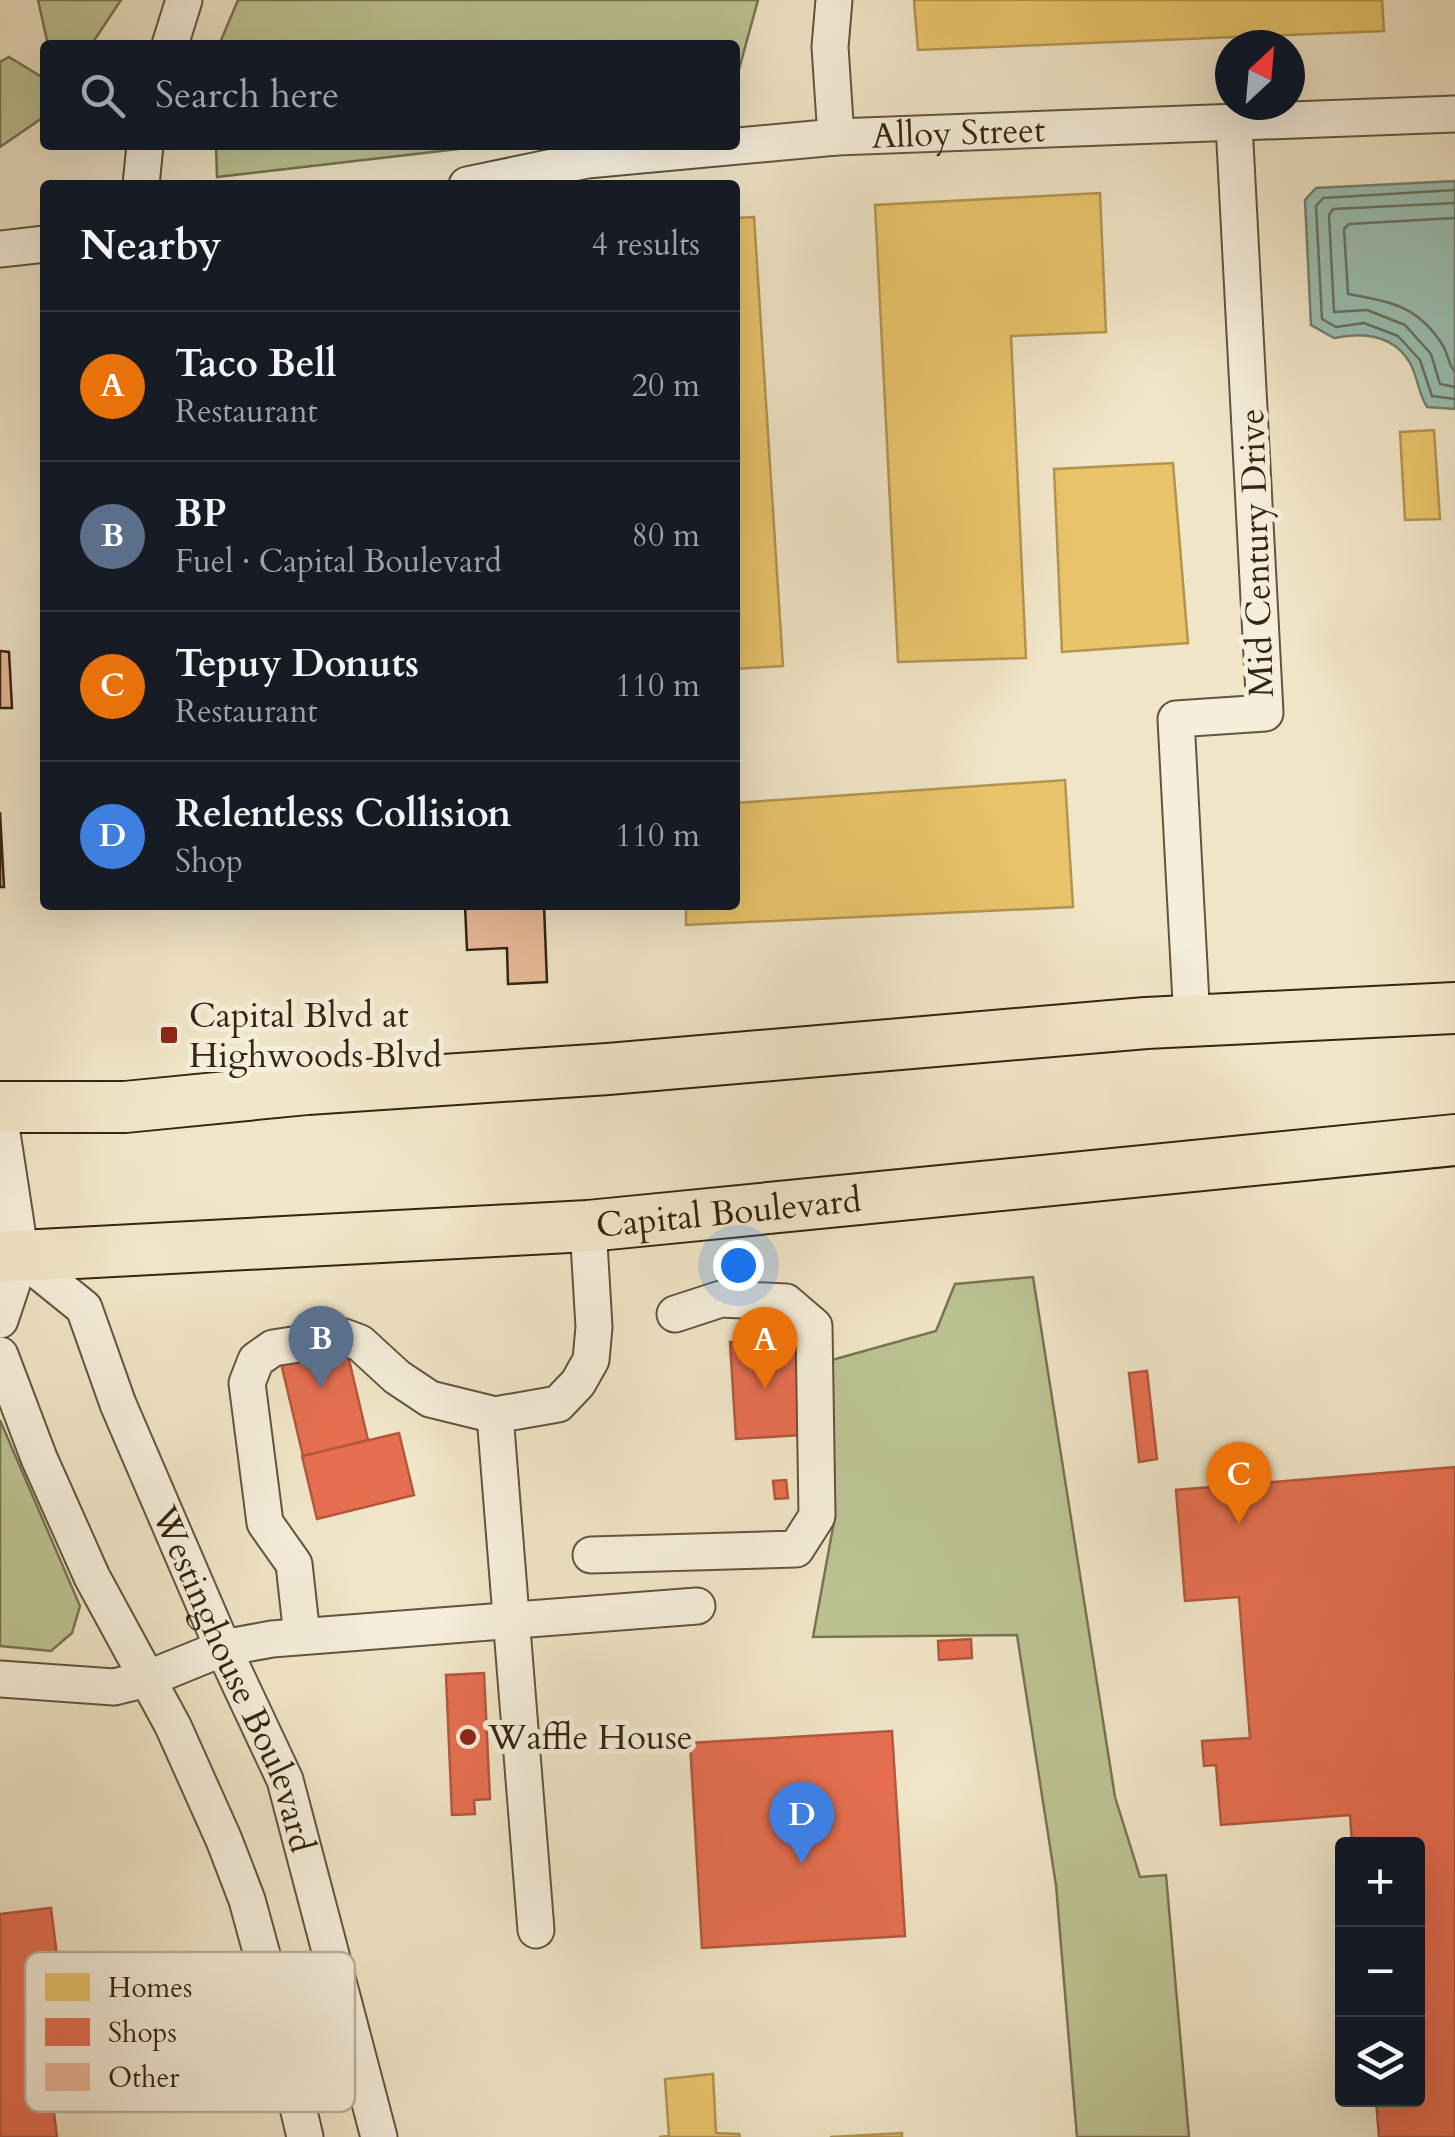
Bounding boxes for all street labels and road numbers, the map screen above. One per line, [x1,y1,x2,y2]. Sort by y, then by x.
street label: Alloy Street [871,106,1046,161]
street label: Mid Century Drive [1228,408,1286,698]
street label: Capital Boulevard [594,1176,864,1250]
street label: Westinghouse Boulevard [139,1498,326,1858]

